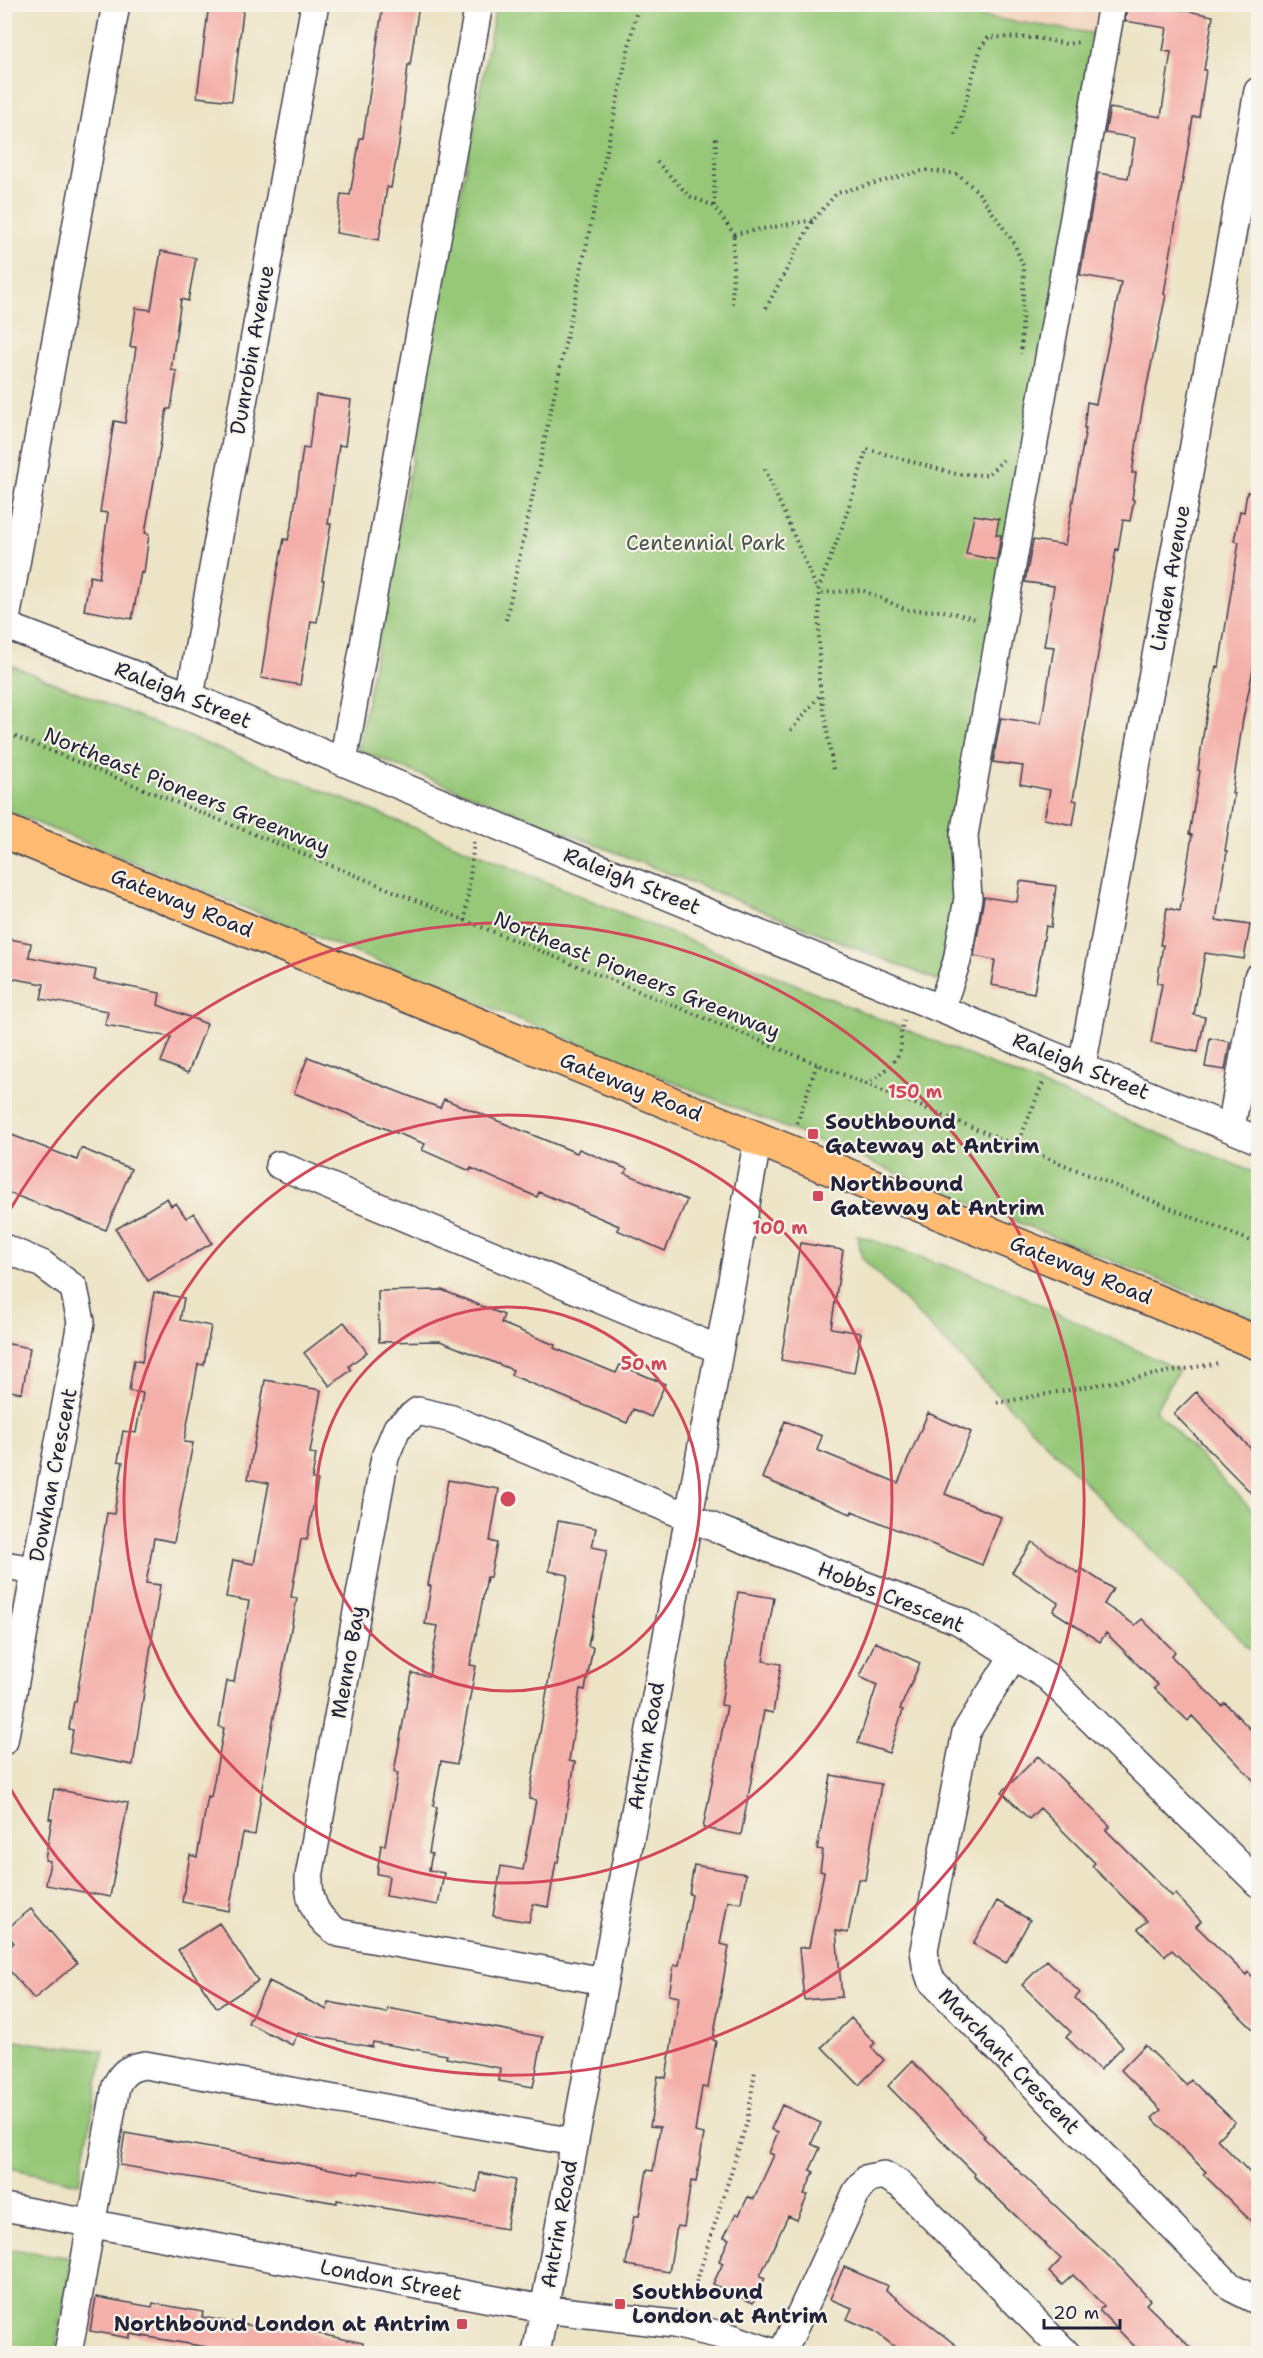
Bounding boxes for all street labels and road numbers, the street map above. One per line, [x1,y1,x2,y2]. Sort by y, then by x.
street label: Dunrobin Avenue [223,263,281,437]
street label: Linden Avenue [1143,503,1197,653]
street label: Raleigh Street [110,655,256,735]
street label: Northeast Pioneers Greenway [40,721,334,861]
street label: Raleigh Street [559,841,705,921]
street label: Gateway Road [107,862,257,944]
street label: Northeast Pioneers Greenway [490,905,784,1045]
street label: Raleigh Street [1008,1026,1154,1106]
street label: Gateway Road [556,1046,706,1128]
street label: Gateway Road [1006,1229,1156,1311]
street label: Dowhan Crescent [22,1386,84,1564]
street label: Hobbs Crescent [813,1555,969,1639]
street label: Menno Bay [324,1603,372,1721]
street label: Antrim Road [621,1680,671,1812]
street label: Marchant Crescent [932,1982,1086,2140]
street label: Antrim Road [534,2158,584,2290]
street label: London Street [318,2253,464,2307]

